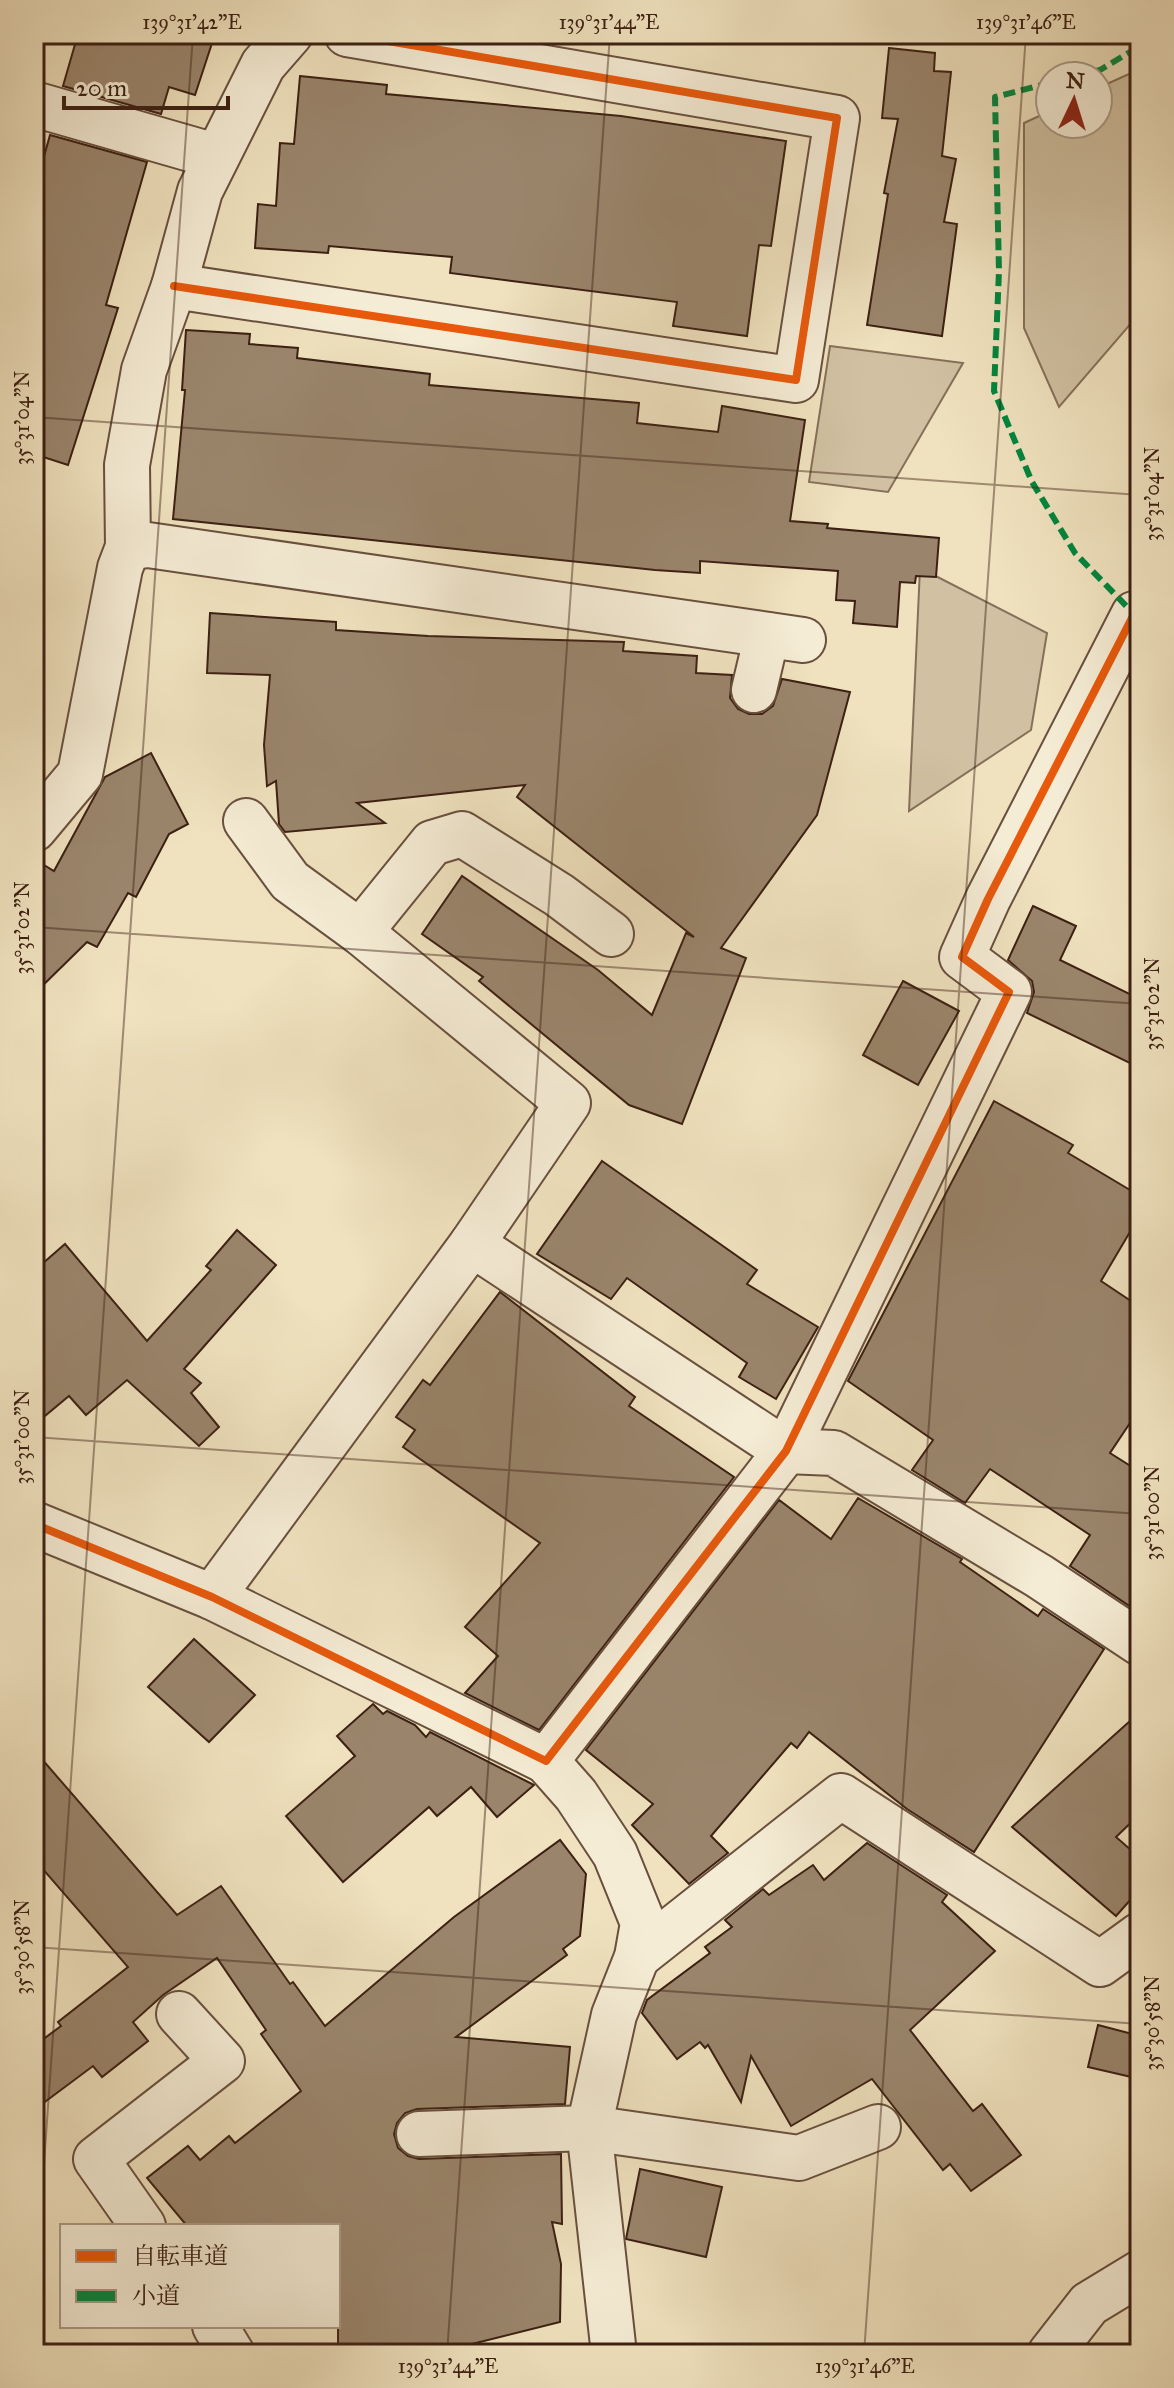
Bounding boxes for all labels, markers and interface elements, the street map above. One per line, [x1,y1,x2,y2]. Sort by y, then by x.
text: 139°31'42"E [142,10,242,34]
text: 139°31'44"E [559,10,659,34]
text: 139°31'46"E [976,10,1076,34]
scale bar [64,60,228,110]
north arrow [1034,60,1114,140]
text: N [1065,66,1086,95]
text: 20 m [76,73,127,103]
text: 35°31'04"N [10,371,34,465]
text: 35°31'04"N [1140,447,1164,541]
text: 35°31'02"N [10,881,34,975]
text: 35°31'02"N [1140,957,1164,1051]
text: 35°31'00"N [10,1389,34,1484]
text: 35°31'00"N [1140,1465,1164,1560]
text: 35°30'58"N [10,1899,34,1995]
text: 35°30'58"N [1140,1975,1164,2071]
legend [60,2224,340,2328]
text: 自転車道 [132,2241,228,2271]
text: 小道 [132,2281,180,2311]
text: 139°31'44"E [398,2354,498,2378]
text: 139°31'46"E [815,2354,915,2378]

